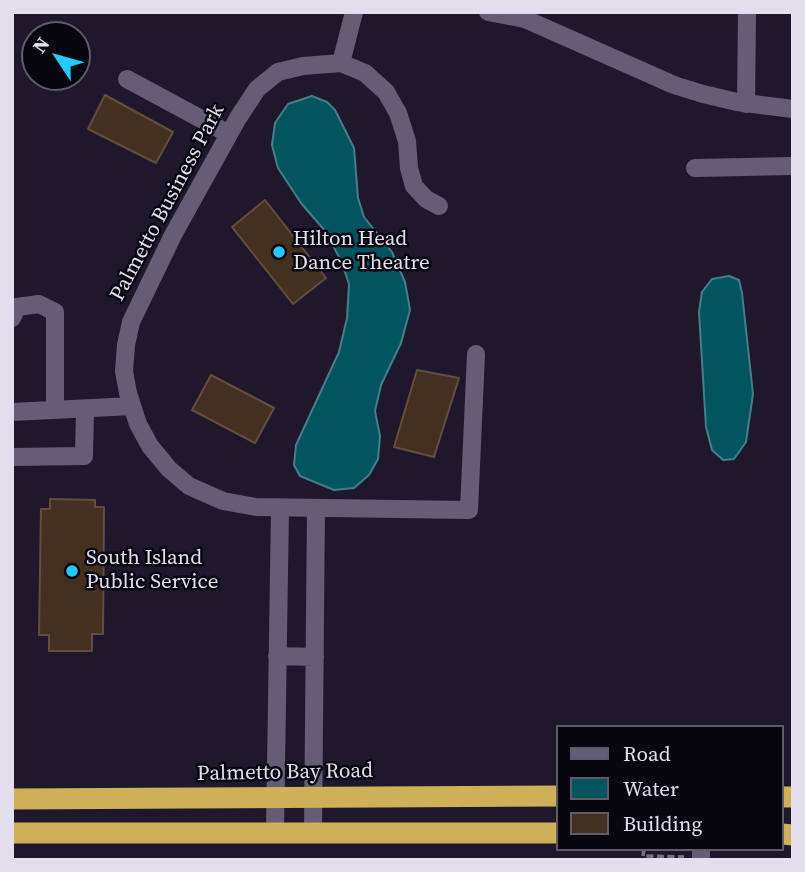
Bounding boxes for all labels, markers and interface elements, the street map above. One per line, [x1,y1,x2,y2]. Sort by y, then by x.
north arrow [21,21,91,91]
text: N [26,32,55,58]
street label: Palmetto Business Park [105,100,231,306]
place label: Hilton Head Dance Theatre [293,227,430,277]
marker: Hilton Head Dance Theatre [271,244,287,260]
place label: South Island Public Service [86,546,219,596]
marker: South Island Public Service [64,563,80,579]
legend [556,725,784,851]
text: Road [623,739,671,768]
street label: Palmetto Bay Road [197,759,373,787]
text: Water [623,774,679,803]
text: Building [623,809,702,838]

